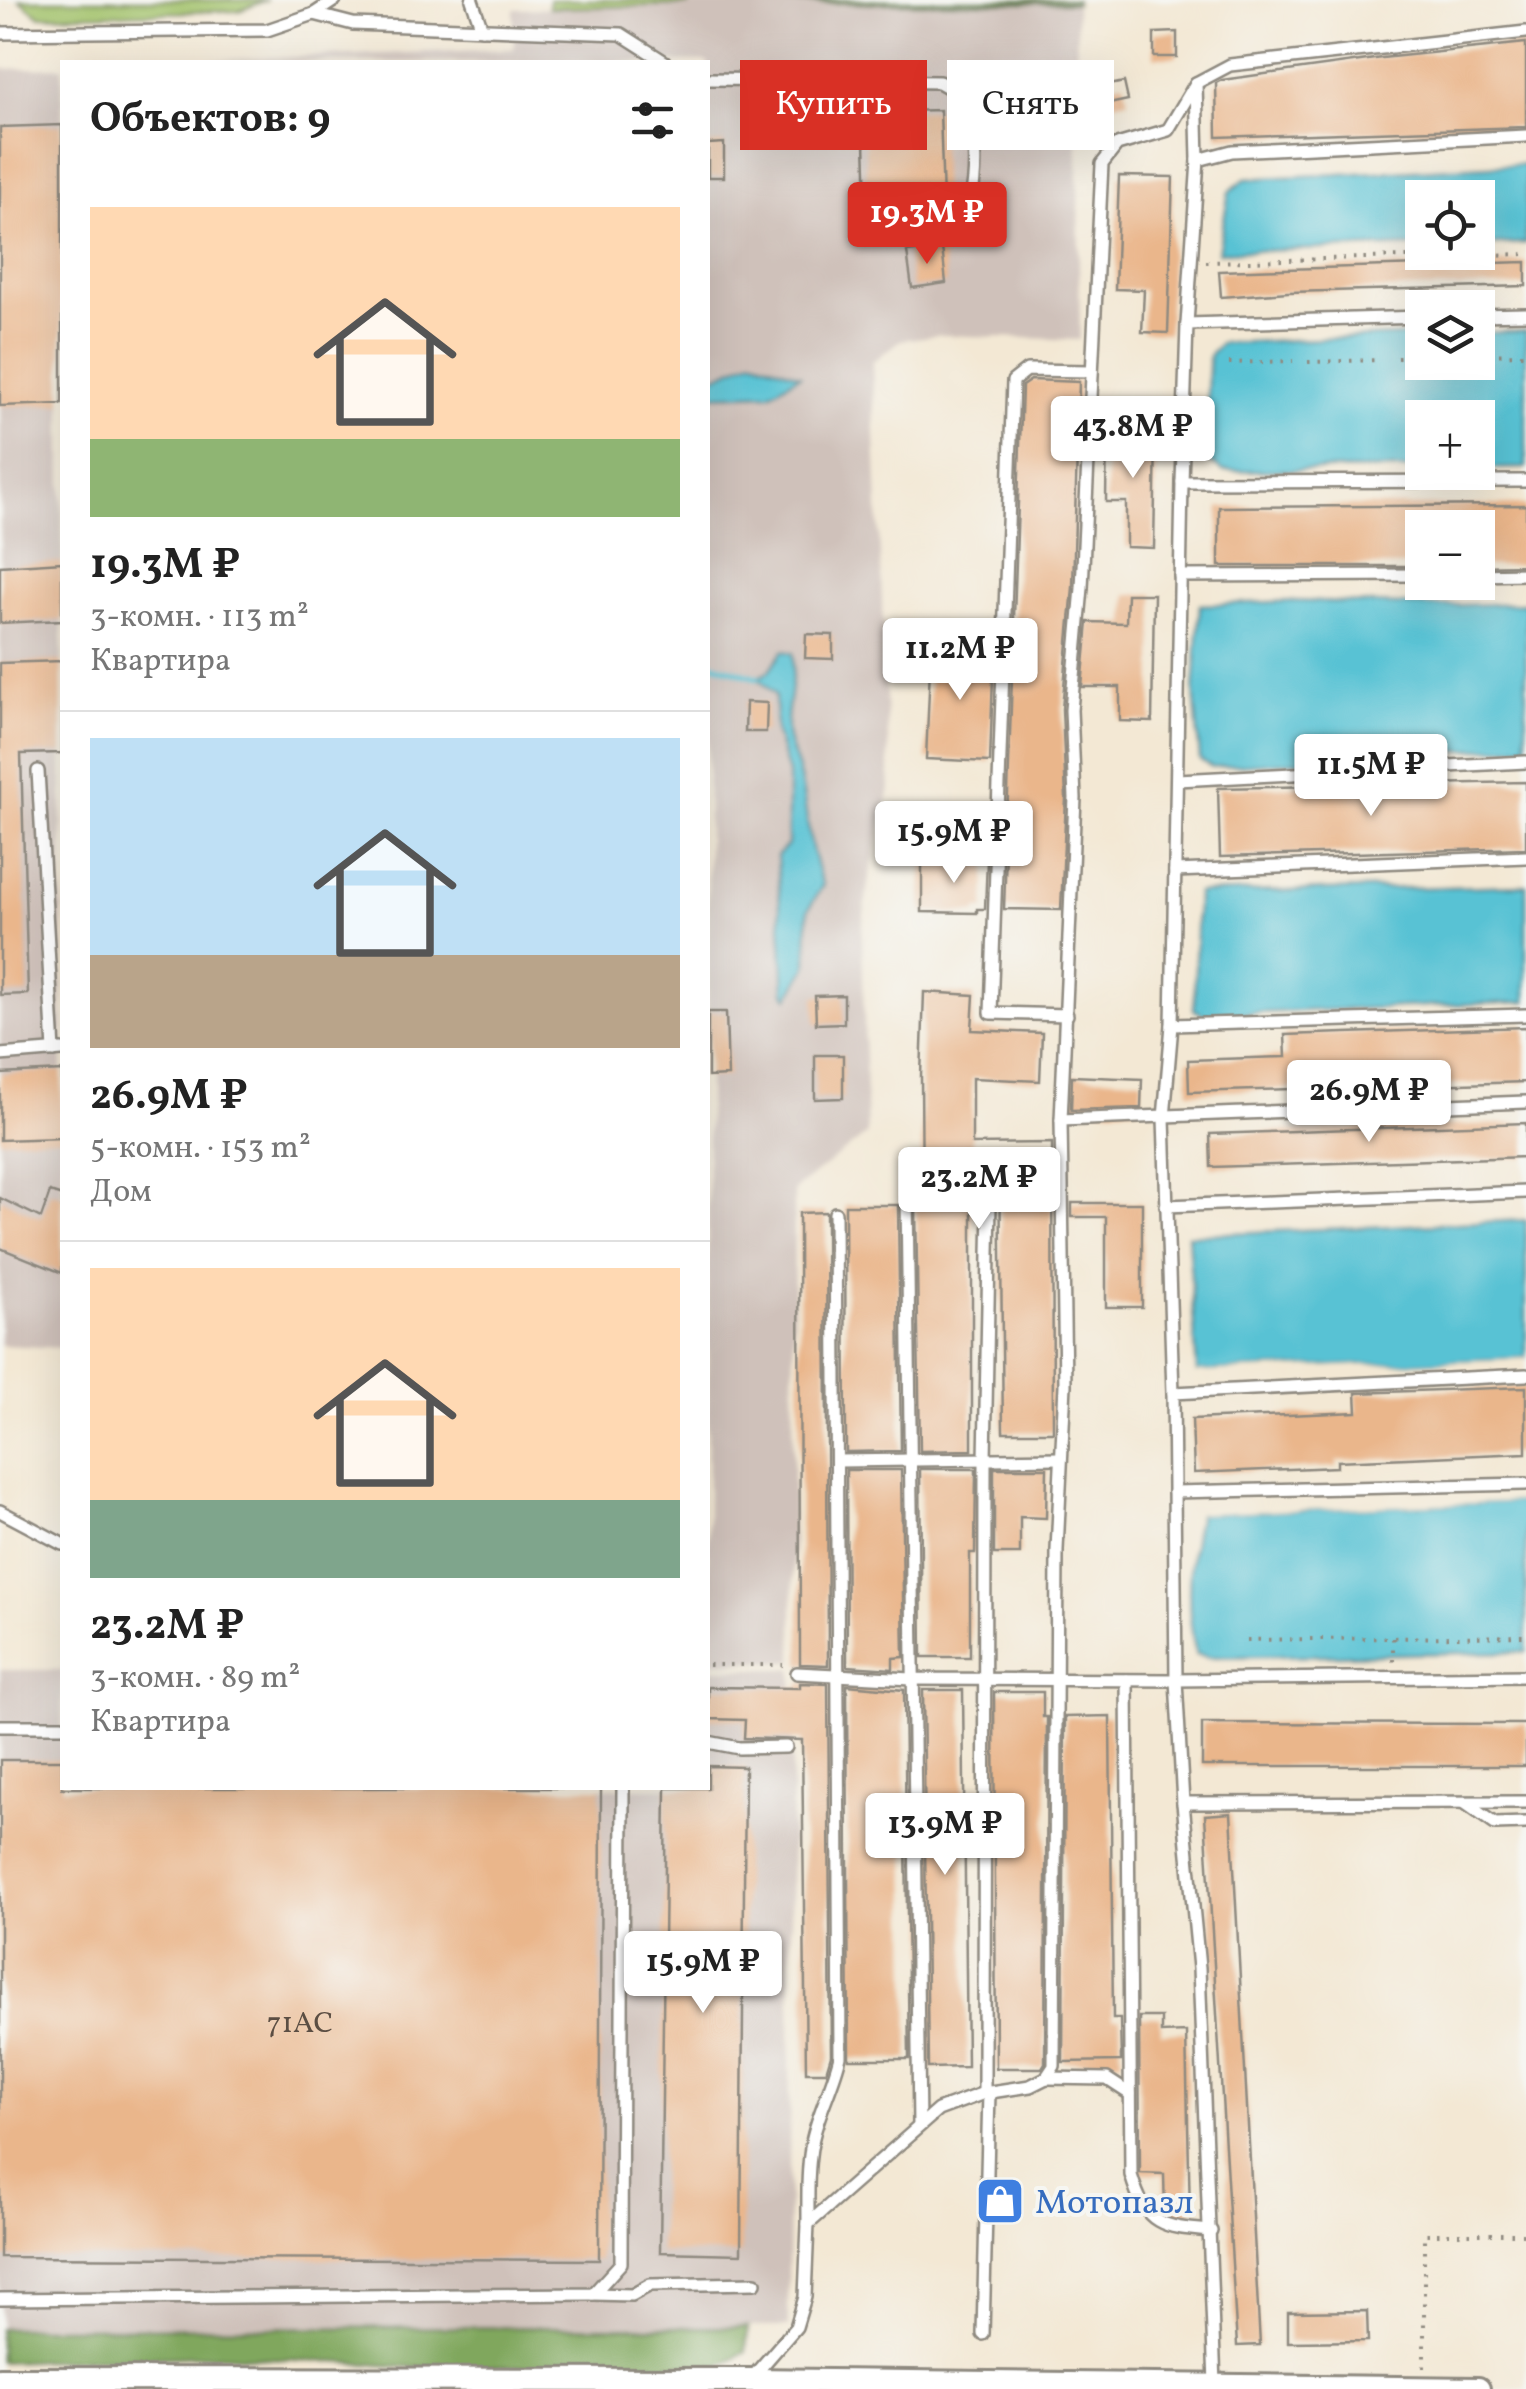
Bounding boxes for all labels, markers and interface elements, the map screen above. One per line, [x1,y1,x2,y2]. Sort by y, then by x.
chip: Купить [740,60,927,150]
chip: Снять [947,60,1114,150]
text: Объектов: 9 [90,91,330,150]
icon: filters [625,93,680,148]
map controls [1405,180,1495,600]
button: locate [1405,180,1495,270]
pin: 19.3M ₽ [835,182,1019,267]
text: 19.3M ₽ [870,192,984,236]
icon: home [295,272,475,452]
button: layers [1405,290,1495,380]
pin: 43.8M ₽ [1041,396,1225,481]
button: + [1405,400,1495,490]
text: 43.8M ₽ [1073,406,1193,450]
button: − [1405,510,1495,600]
text: 19.3M ₽ [90,537,240,596]
text: 3-комн. · 113 m² [90,596,309,640]
pin: 11.2M ₽ [868,618,1052,703]
text: 11.2M ₽ [905,628,1015,672]
text: Квартира [90,640,231,684]
pin: 11.5M ₽ [1279,734,1463,819]
text: 11.5M ₽ [1316,744,1426,788]
pin: 15.9M ₽ [862,801,1046,886]
icon: home [295,803,475,983]
text: 15.9M ₽ [897,811,1011,855]
pin: 26.9M ₽ [1277,1060,1461,1145]
text: 26.9M ₽ [90,1068,248,1127]
text: 26.9M ₽ [1309,1070,1429,1114]
text: 5-комн. · 153 m² [90,1127,311,1171]
pin: 23.2M ₽ [887,1147,1071,1232]
text: 23.2M ₽ [920,1157,1038,1201]
text: Дом [90,1171,152,1215]
icon: home [295,1333,475,1513]
text: 23.2M ₽ [90,1598,244,1657]
text: 3-комн. · 89 m² [90,1657,300,1701]
text: Квартира [90,1701,231,1745]
pin: 13.9M ₽ [853,1793,1037,1878]
text: 13.9M ₽ [887,1803,1003,1847]
pin: 15.9M ₽ [611,1931,795,2016]
text: 15.9M ₽ [646,1941,760,1985]
house number: 71АС [267,2003,333,2045]
shop icon: Мотопазл [974,2175,1026,2227]
place label: Мотопазл [1035,2180,1194,2228]

